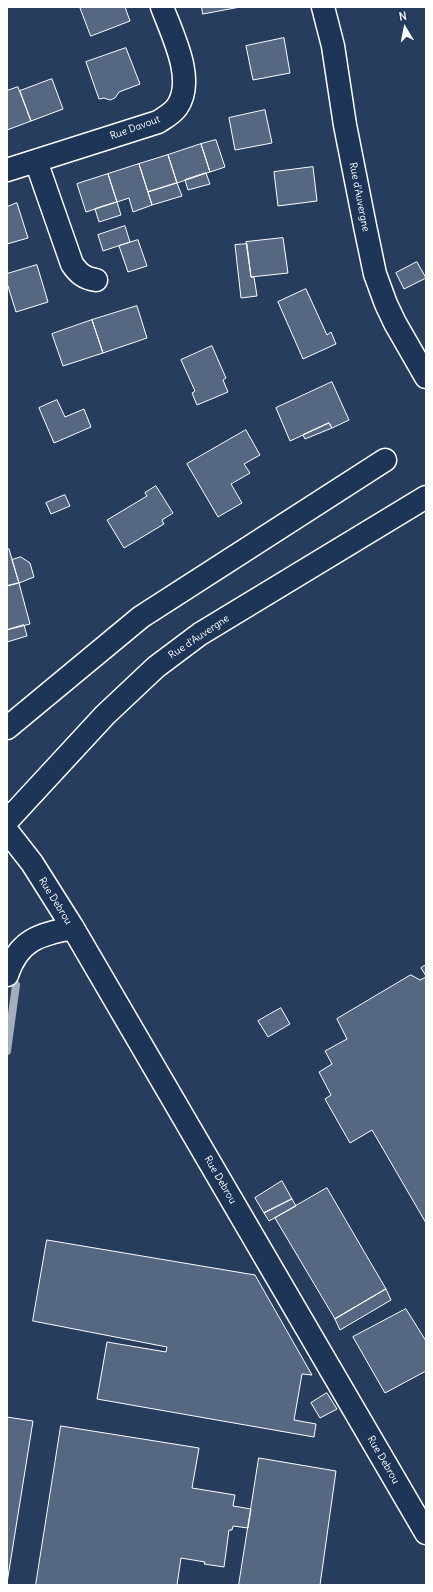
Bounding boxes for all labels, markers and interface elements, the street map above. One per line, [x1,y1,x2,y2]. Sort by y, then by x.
north arrow [385,8,425,48]
text: N [398,9,408,24]
street label: Rue Davout [108,113,162,143]
street label: Rue d'Auvergne [346,161,372,233]
street label: Rue d'Auvergne [166,612,232,662]
street label: Rue Debrou [36,875,74,927]
street label: Rue Debrou [201,1154,239,1206]
street label: Rue Debrou [364,1434,402,1486]

